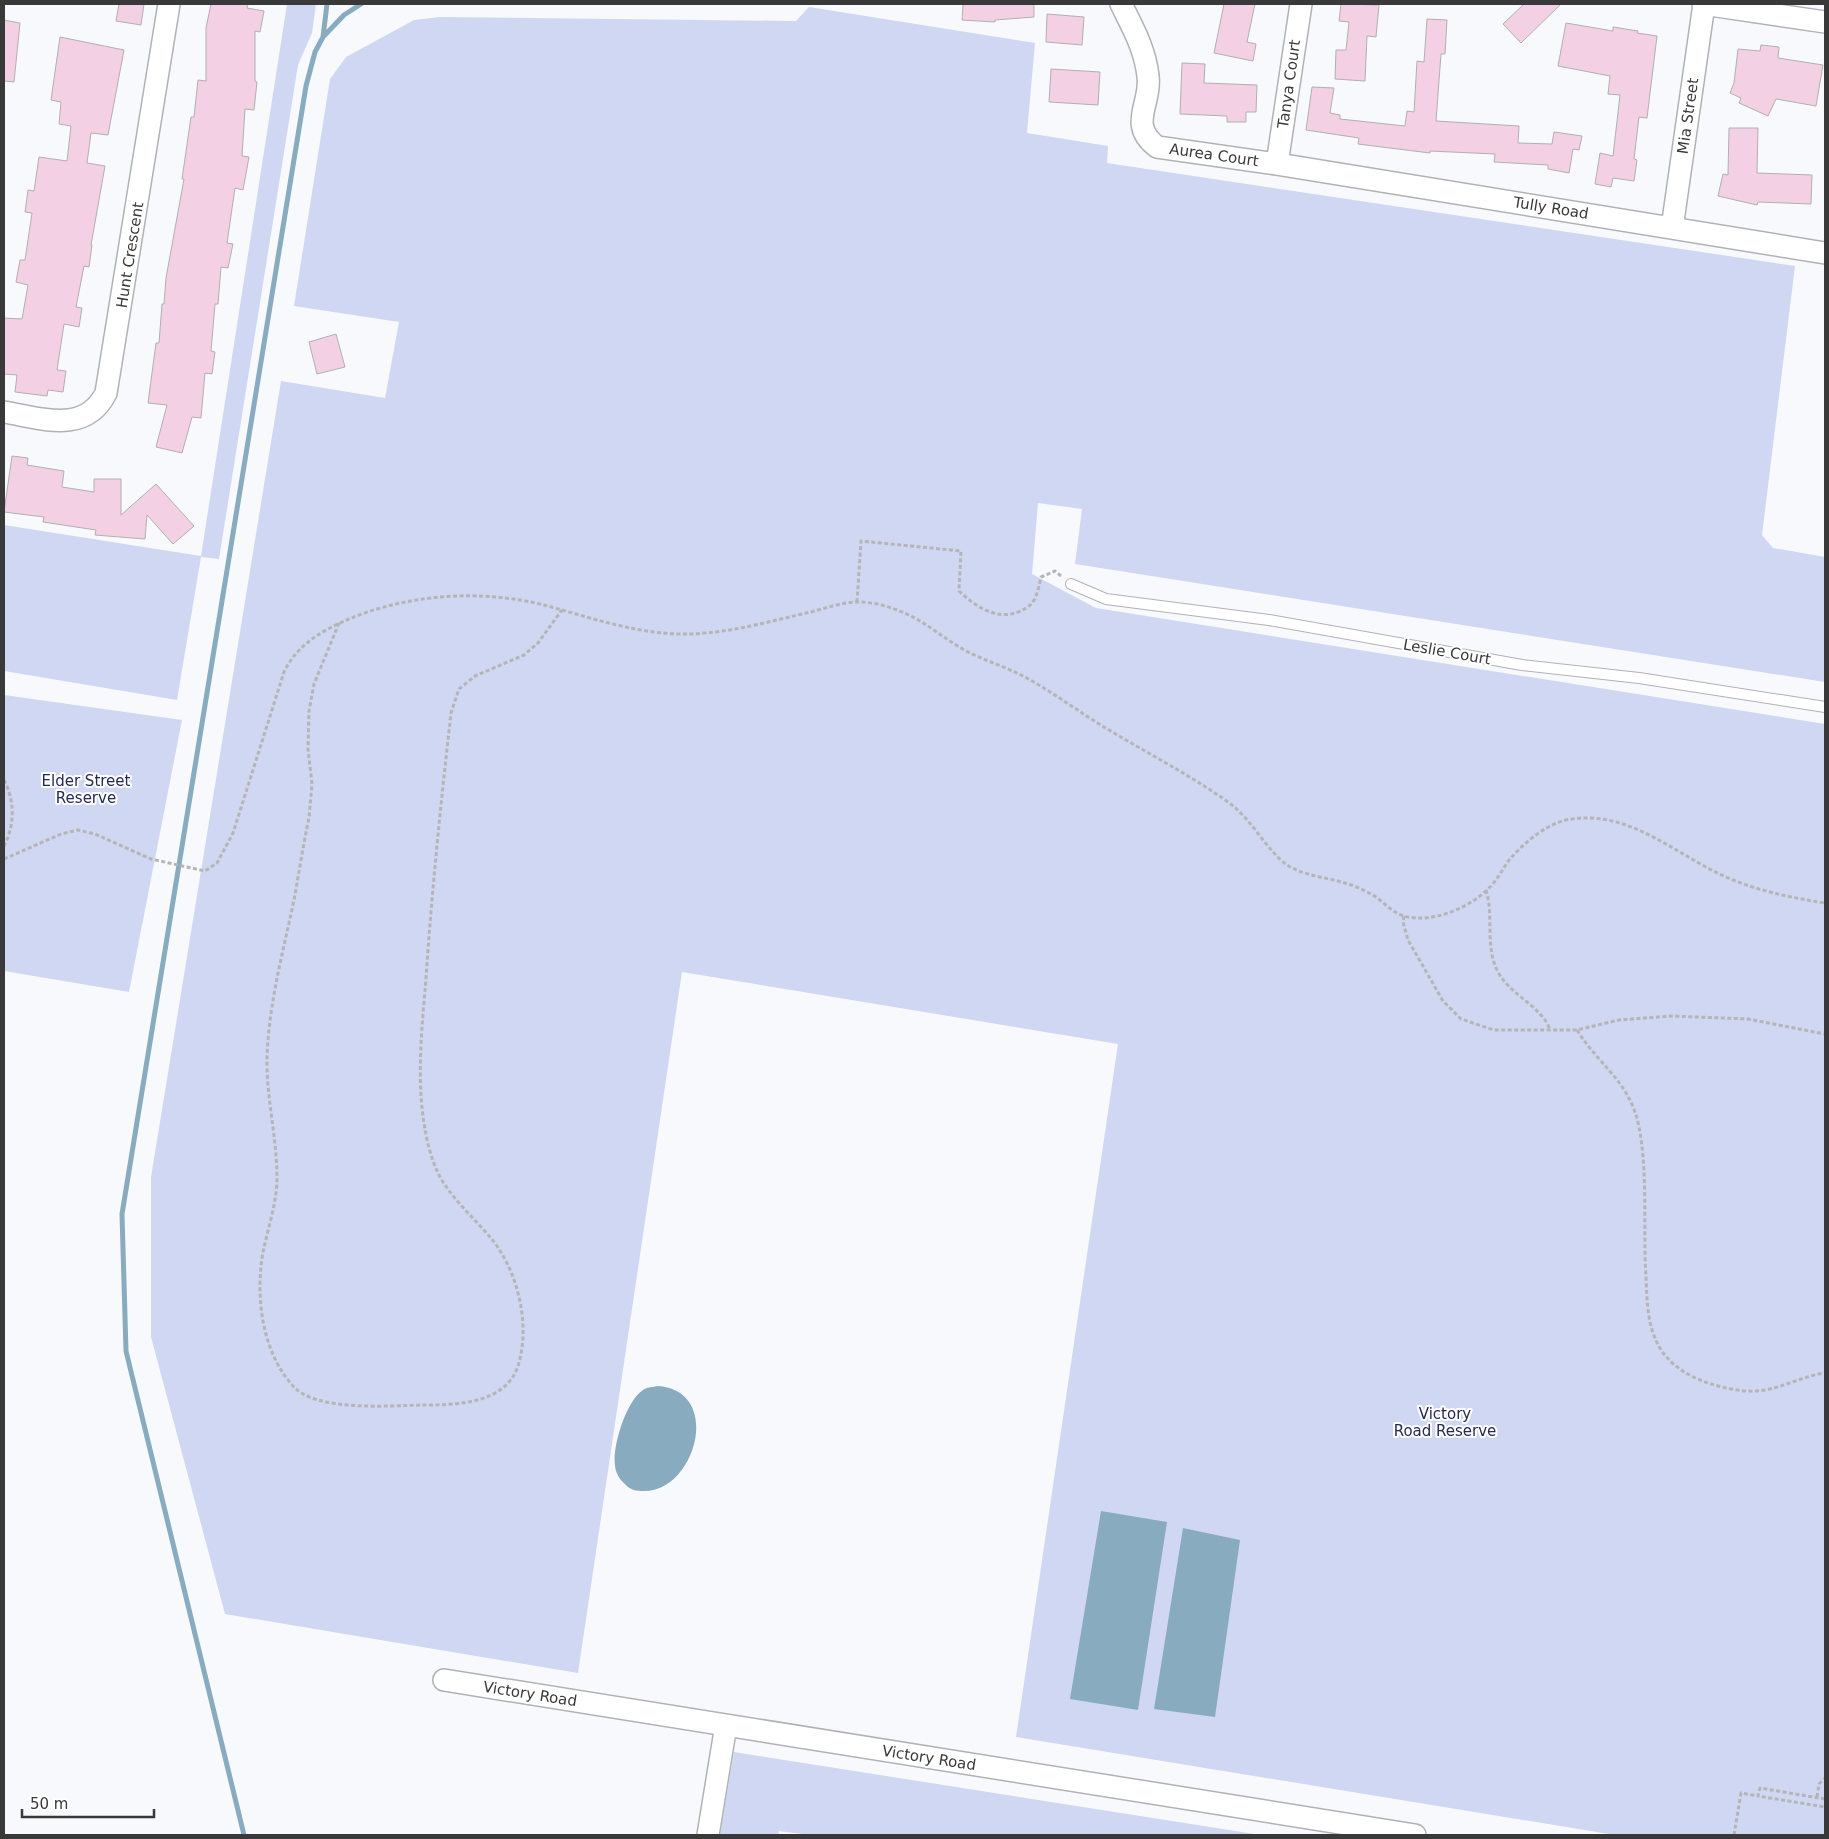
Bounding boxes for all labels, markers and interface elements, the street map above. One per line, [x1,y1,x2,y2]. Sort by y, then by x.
street label: Tanya Court [1274,38,1304,131]
street label: Mia Street [1674,77,1702,155]
street label: Aurea Court [1168,140,1260,170]
street label: Tully Road [1511,193,1590,223]
street label: Hunt Crescent [113,201,147,309]
street label: Leslie Court [1402,635,1492,669]
park label: Elder Street Reserve [42,772,131,807]
park label: Victory Road Reserve [1394,1405,1496,1440]
street label: Victory Road [482,1678,578,1710]
street label: Victory Road [881,1742,977,1774]
scale bar [22,1786,155,1818]
text: 50 m [30,1795,68,1813]

